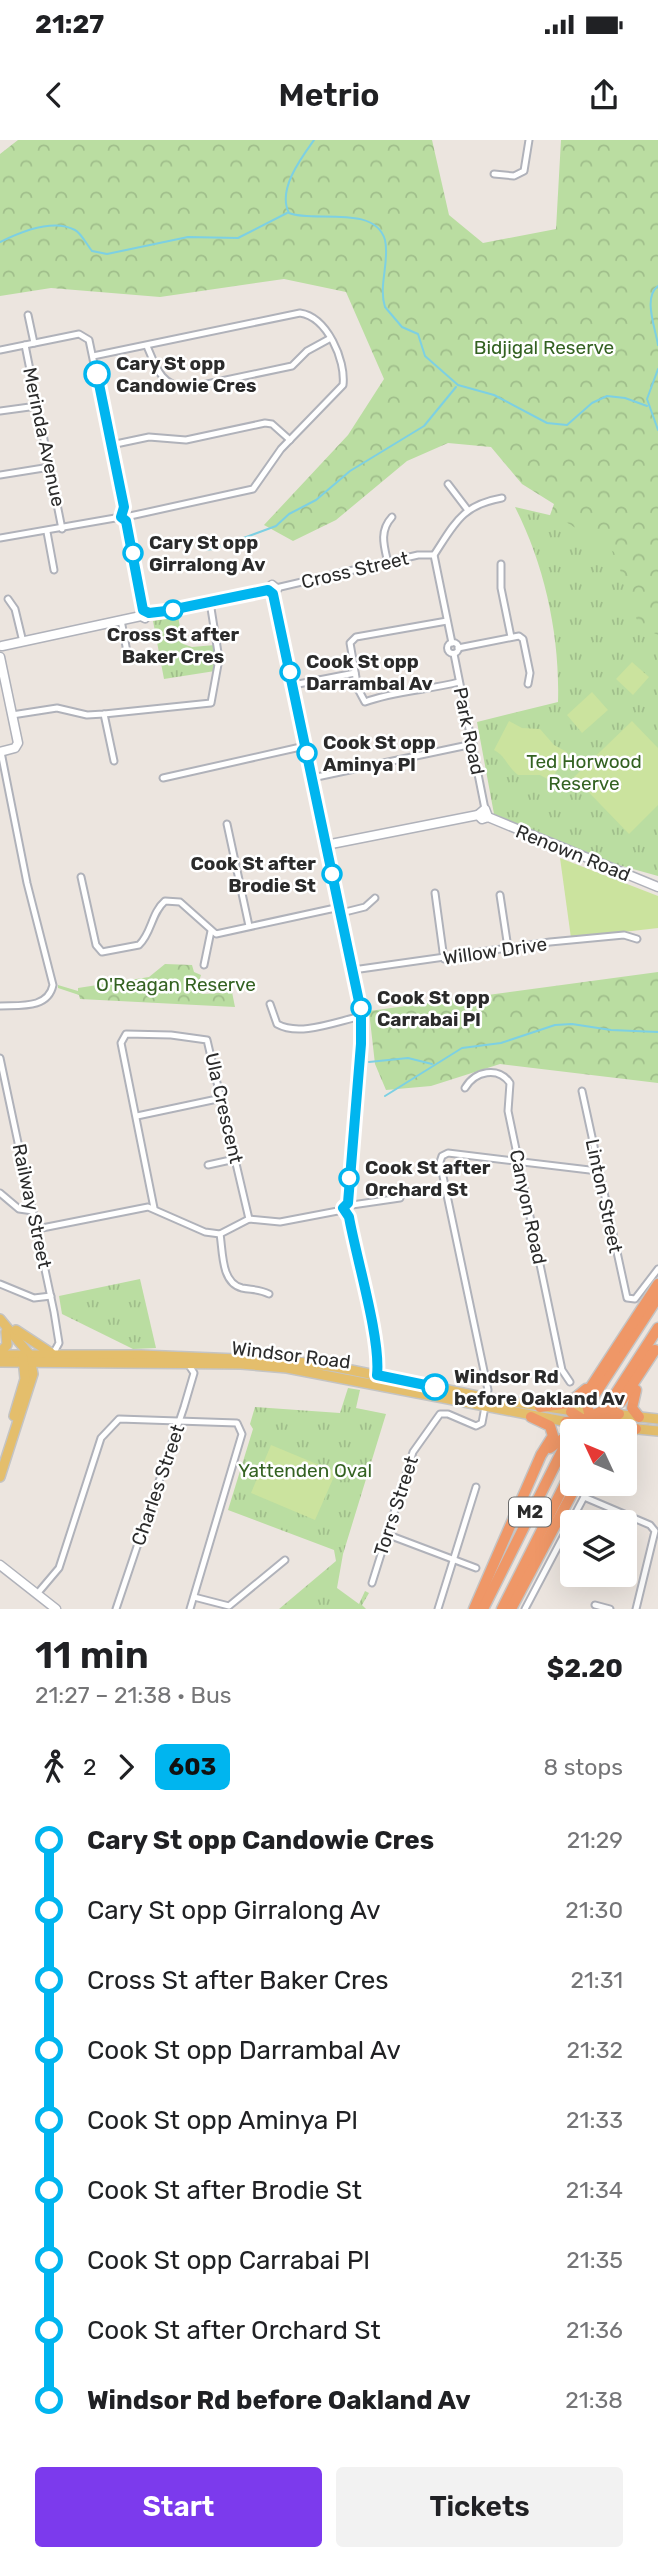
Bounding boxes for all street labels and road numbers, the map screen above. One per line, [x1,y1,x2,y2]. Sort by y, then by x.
street label: Merinda Avenue [18,365,70,509]
street label: Cross Street [299,546,412,594]
street label: Park Road [448,685,490,777]
street label: Renown Road [512,820,634,886]
street label: Willow Drive [441,932,549,970]
street label: Ula Crescent [200,1050,248,1166]
street label: Linton Street [581,1137,627,1256]
street label: Railway Street [8,1142,57,1271]
street label: Canyon Road [505,1148,551,1266]
street label: Windsor Road [230,1336,352,1374]
street label: Charles Street [127,1421,190,1549]
street label: Torrs Street [369,1453,423,1559]
road number: M2 [509,1498,551,1526]

